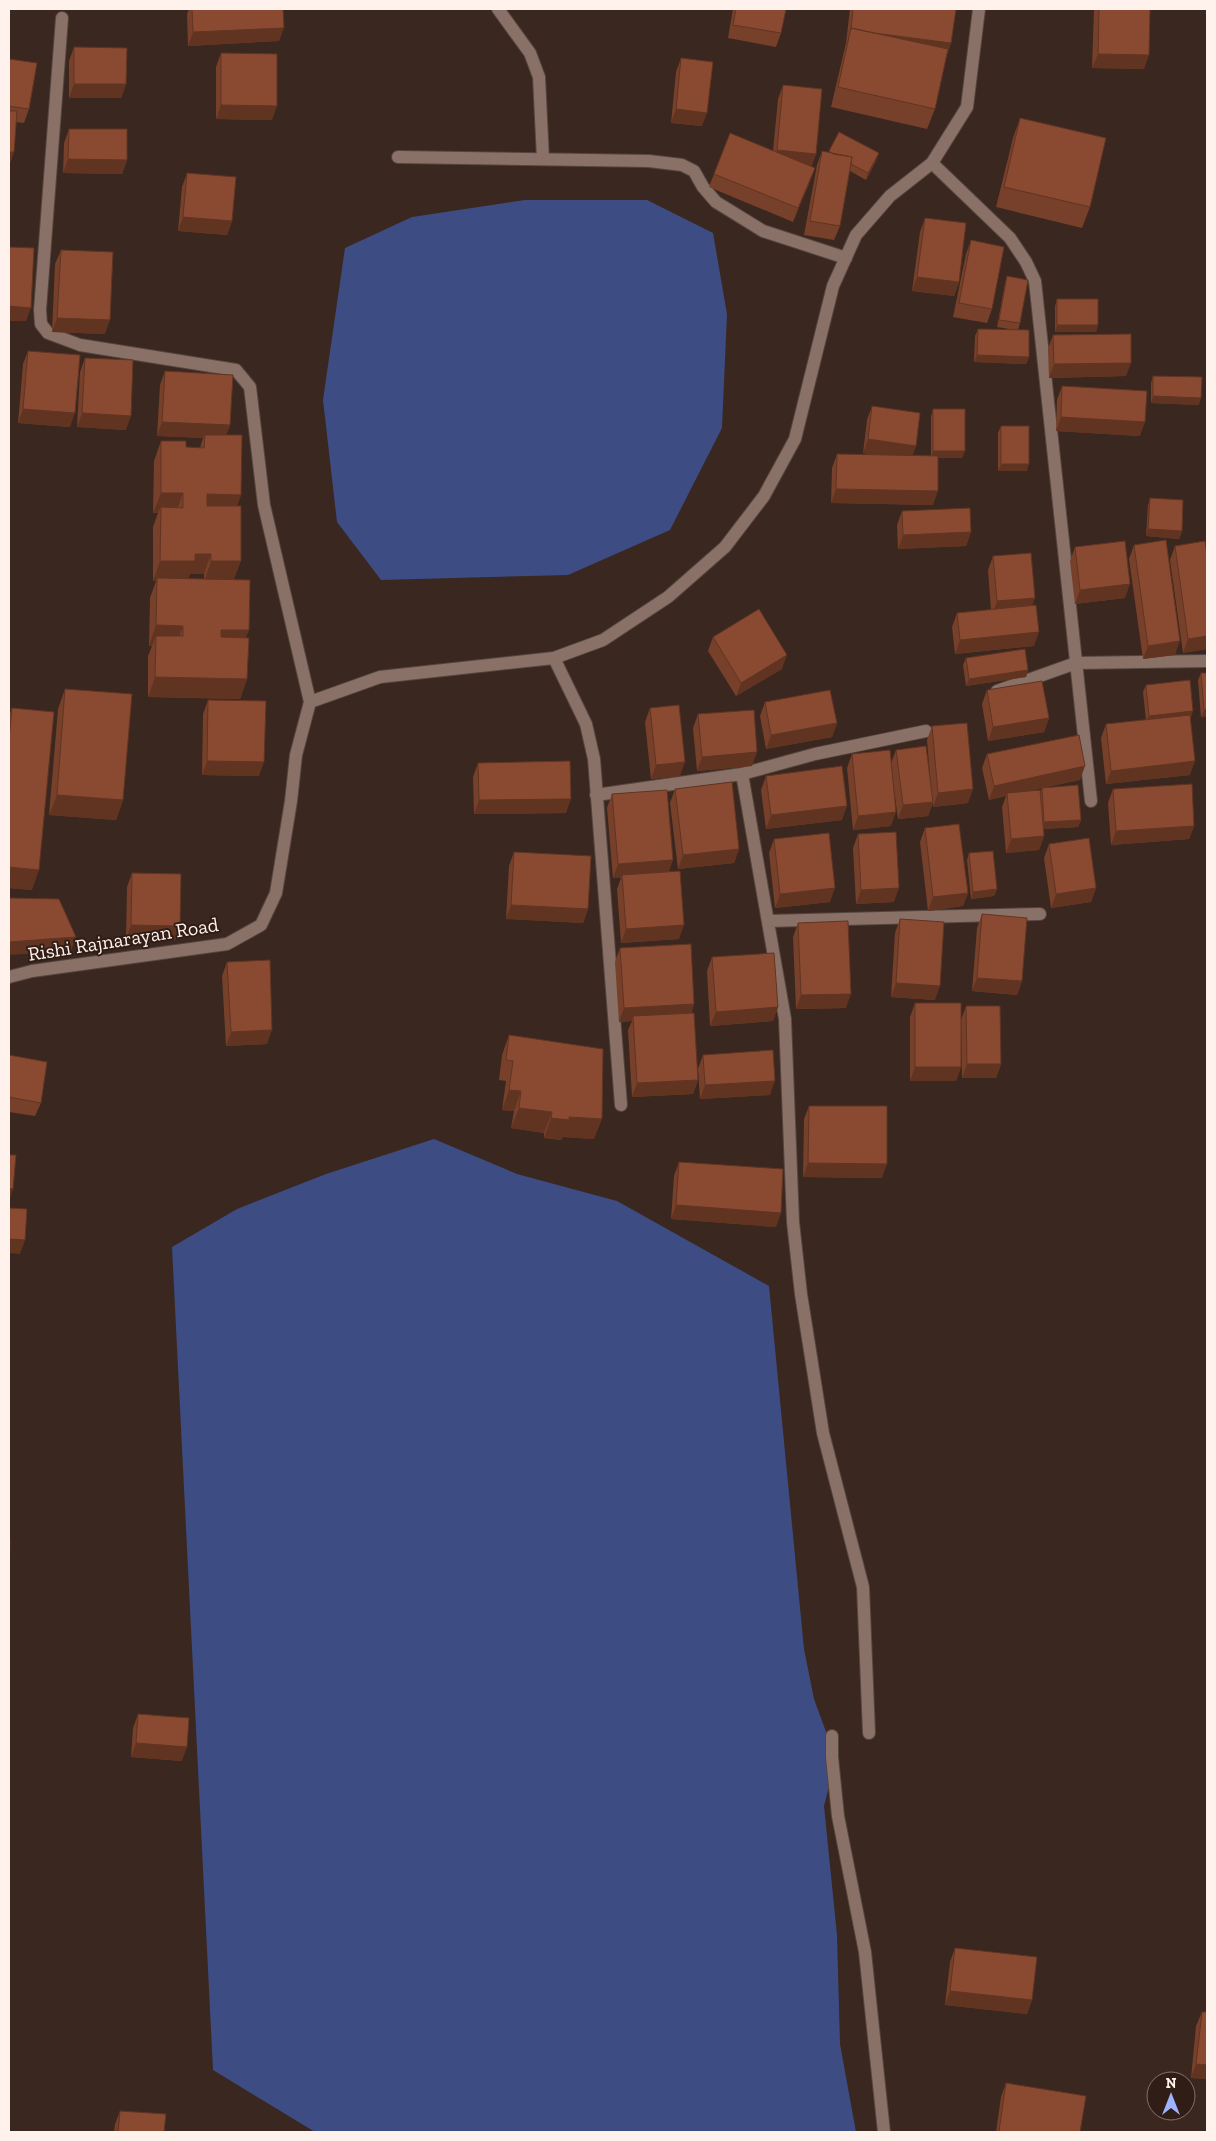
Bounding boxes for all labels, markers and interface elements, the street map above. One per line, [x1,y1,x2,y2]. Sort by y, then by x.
street label: Rishi Rajnarayan Road [26,912,220,966]
north arrow [1146,2071,1196,2121]
text: N [1166,2075,1177,2092]

